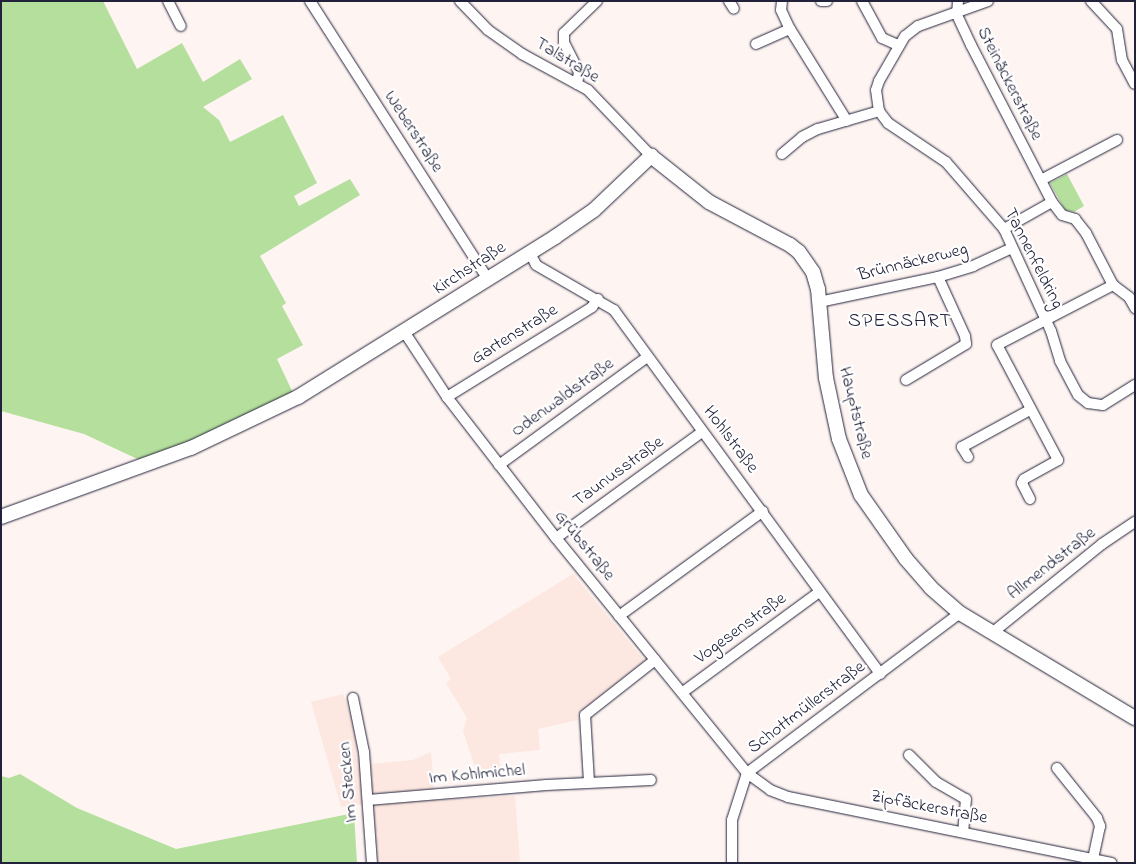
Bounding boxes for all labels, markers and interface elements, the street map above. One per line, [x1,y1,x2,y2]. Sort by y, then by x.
street label: Steinäckerstraße [971,24,1047,144]
street label: Talstraße [531,33,603,89]
street label: Weberstraße [379,87,447,177]
street label: Tannenfeldring [998,205,1068,313]
street label: Kirchstraße [430,238,510,300]
street label: Brünnäckerweg [856,239,970,287]
street label: Gartenstraße [468,300,562,370]
district label: SPESSART [847,309,953,333]
street label: Odenwaldstraße [507,354,619,442]
street label: Hauptstraße [833,365,877,461]
street label: Hohlstraße [698,402,762,478]
street label: Taunusstraße [570,432,668,512]
street label: Grübstraße [549,506,619,586]
street label: Allmendstraße [1004,523,1100,605]
street label: Vogesenstraße [691,589,791,669]
street label: Schottmüllerstraße [744,657,870,759]
street label: Im Stecken [335,741,363,823]
street label: Im Kohlmichel [428,760,526,790]
street label: Zipfäckerstraße [869,786,989,830]

